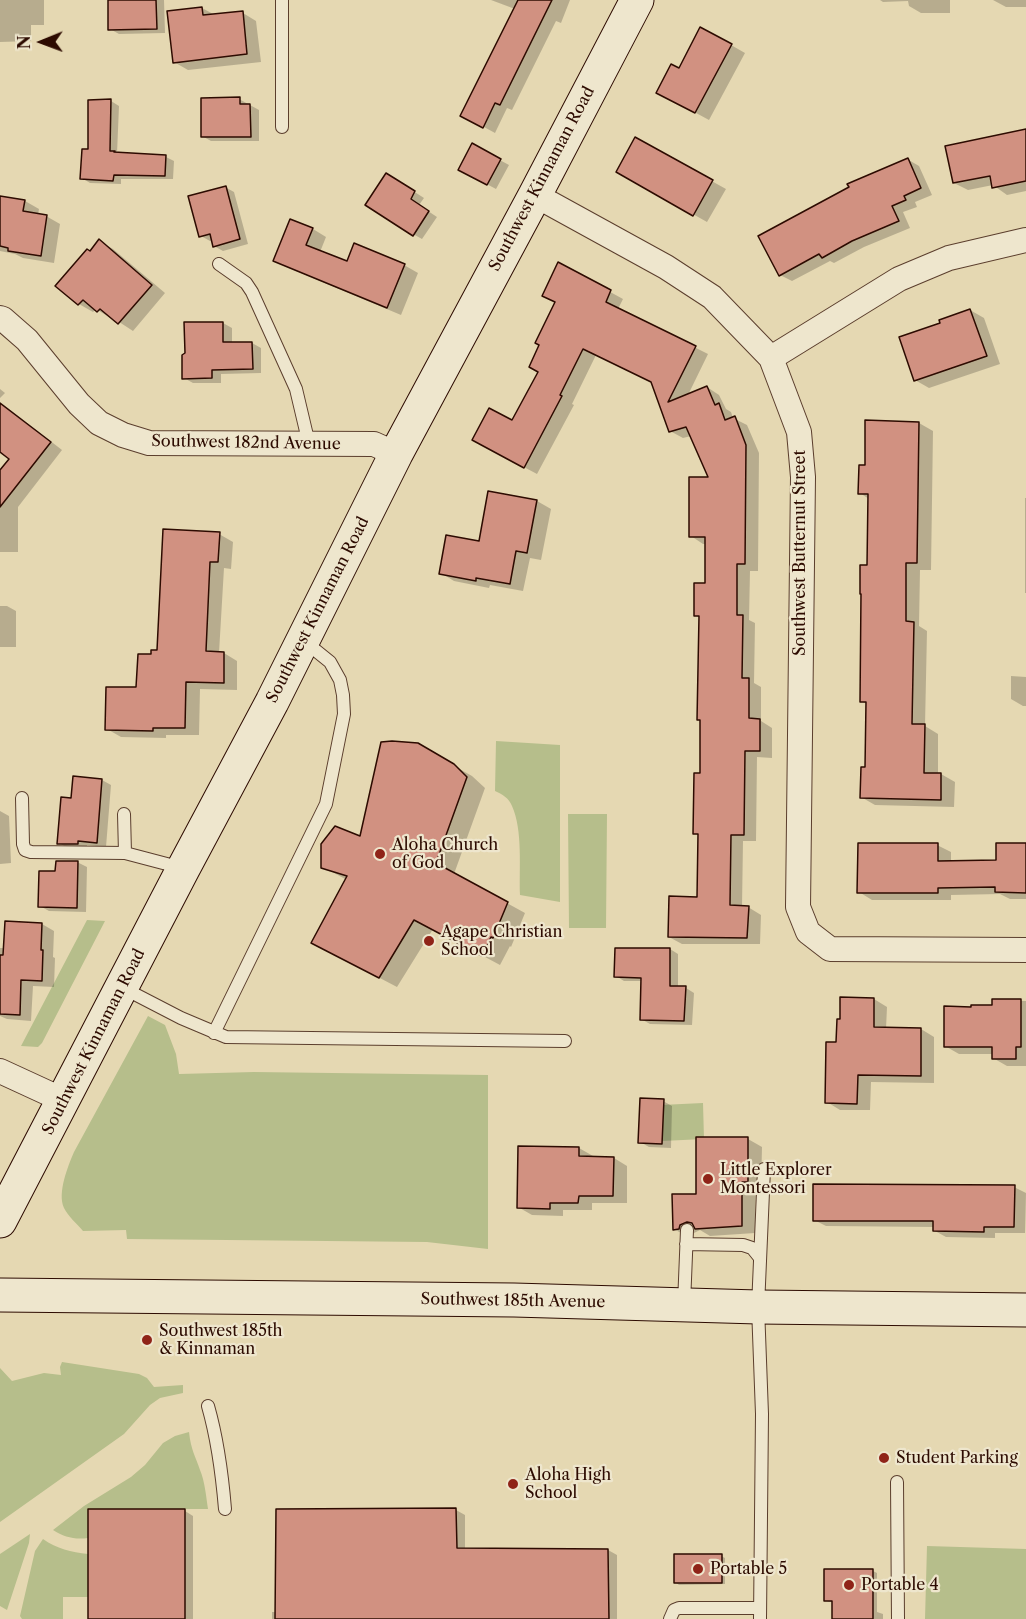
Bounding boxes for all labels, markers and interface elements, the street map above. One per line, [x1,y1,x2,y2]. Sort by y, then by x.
north arrow [12,12,72,72]
text: N [14,35,34,49]
street label: Southwest Kinnaman Road [485,84,599,274]
street label: Southwest 182nd Avenue [151,432,341,454]
street label: Southwest Butternut Street [790,450,810,656]
street label: Southwest Kinnaman Road [263,514,373,706]
place label: Aloha Church of God [392,835,498,873]
marker: Aloha Church of God [373,847,387,861]
place label: Agape Christian School [441,922,563,960]
marker: Agape Christian School [422,934,436,948]
street label: Southwest Kinnaman Road [39,946,149,1138]
place label: Little Explorer Montessori [720,1160,832,1198]
marker: Little Explorer Montessori [701,1172,715,1186]
street label: Southwest 185th Avenue [420,1290,606,1312]
place label: Southwest 185th & Kinnaman [159,1321,283,1359]
marker: Southwest 185th & Kinnaman [140,1333,154,1347]
place label: Student Parking [896,1448,1018,1468]
marker: Student Parking [877,1451,891,1465]
place label: Aloha High School [525,1465,611,1503]
marker: Aloha High School [506,1477,520,1491]
place label: Portable 5 [710,1559,787,1579]
marker: Portable 5 [691,1562,705,1576]
place label: Portable 4 [861,1575,939,1595]
marker: Portable 4 [842,1578,856,1592]

